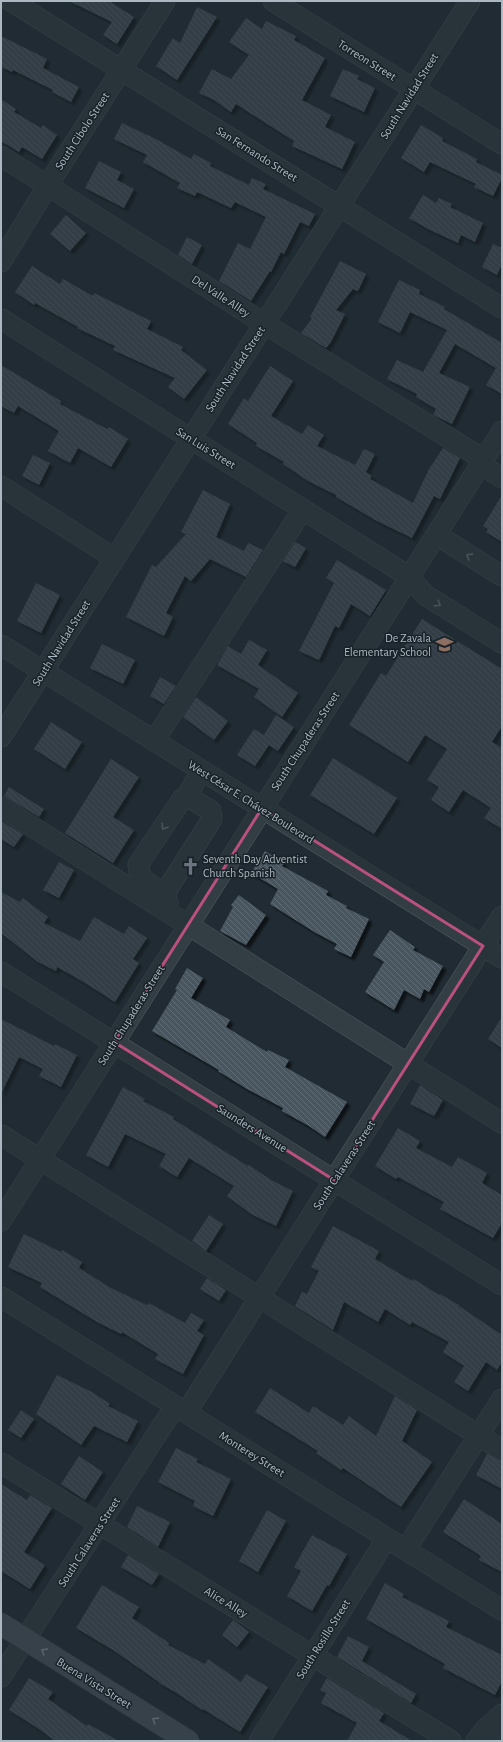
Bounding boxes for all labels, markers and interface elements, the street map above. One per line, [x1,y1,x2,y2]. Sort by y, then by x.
street label: Torreon Street [336,37,398,83]
street label: South Navidad Street [378,51,440,141]
street label: South Cibolo Street [53,90,112,172]
street label: San Fernando Street [214,124,300,184]
street label: Del Valle Alley [189,273,252,320]
street label: South Navidad Street [203,324,267,414]
street label: San Luis Street [174,425,238,471]
one-way arrow [466,553,473,560]
street label: South Navidad Street [30,598,92,688]
one-way arrow [434,599,441,606]
place label: De Zavala Elementary School [344,632,431,659]
school or university icon: De Zavala Elementary School [434,635,454,655]
street label: South Chupaderas Street [269,689,342,793]
street label: West César E. Chávez Boulevard [186,758,316,846]
one-way arrow [161,822,168,829]
place label: Seventh Day Adventist Church Spanish [203,853,308,879]
church icon: Seventh Day Adventist Church Spanish [180,856,200,876]
street label: South Chupaderas Street [95,963,167,1067]
street label: Saunders Avenue [215,1102,289,1154]
street label: South Calaveras Street [311,1118,377,1212]
street label: Monterey Street [216,1429,287,1480]
street label: South Calaveras Street [56,1495,122,1589]
street label: Alice Alley [202,1584,250,1620]
street label: South Rosillo Street [294,1597,352,1681]
one-way arrow [41,1649,48,1656]
street label: Buena Vista Street [55,1655,134,1711]
one-way arrow [152,1718,159,1725]

